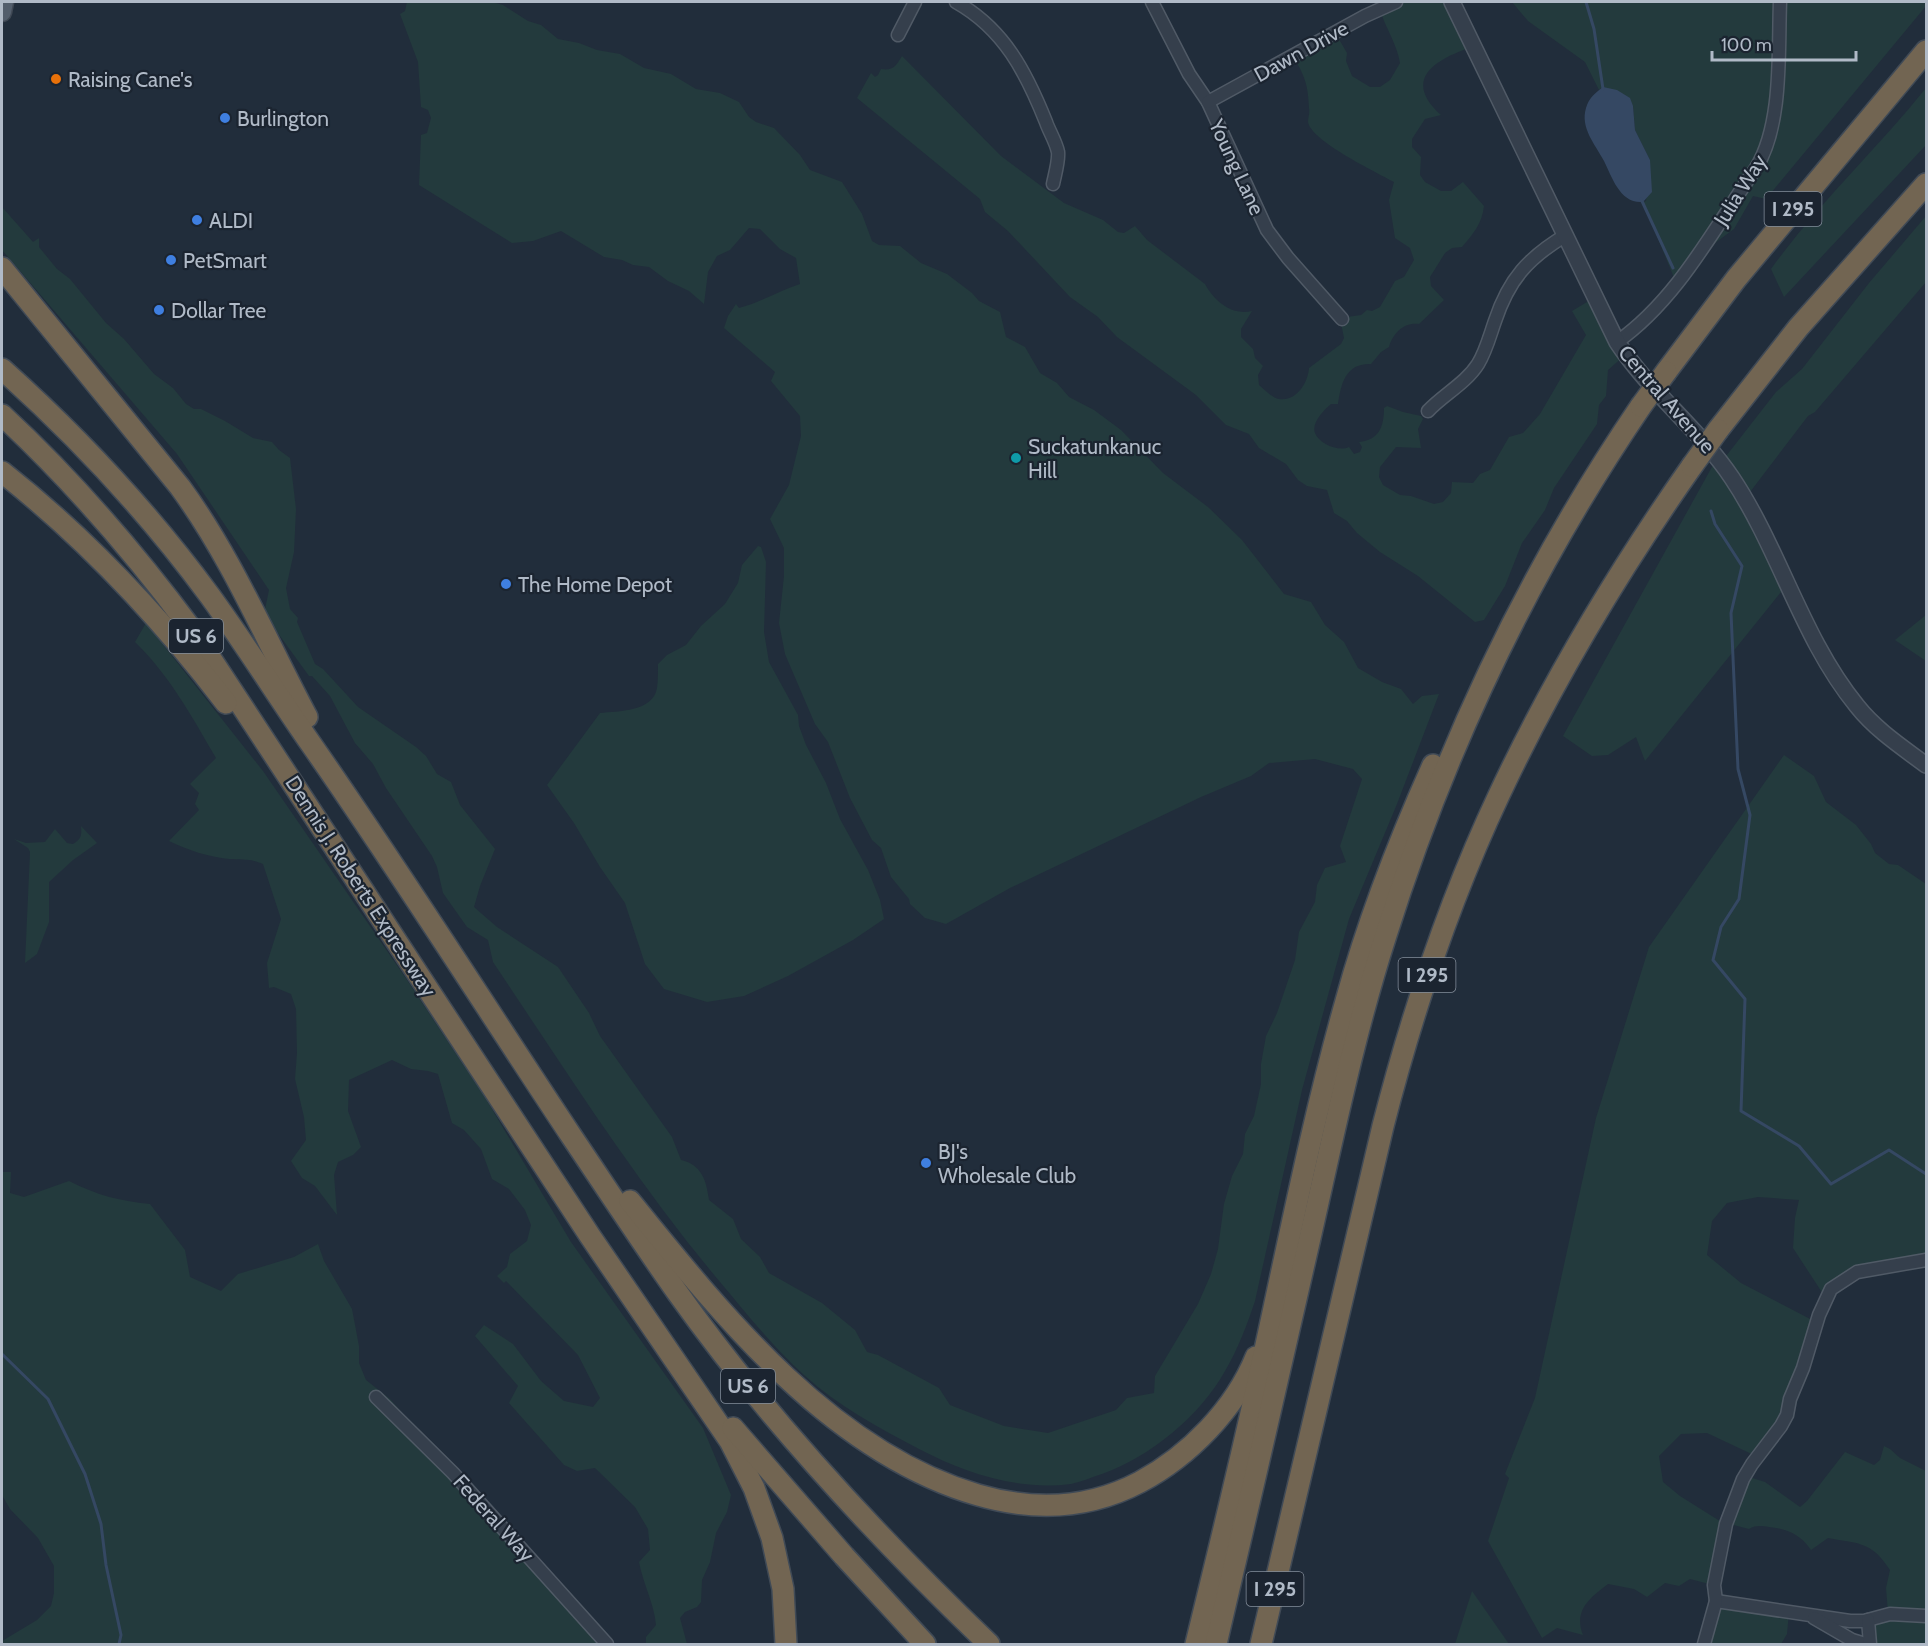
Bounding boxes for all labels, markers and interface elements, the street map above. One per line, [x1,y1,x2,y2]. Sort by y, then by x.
street label: Dawn Drive [1250,15,1353,87]
scale bar [1712,24,1856,62]
text: 100 m [1721,34,1772,56]
place label: Raising Cane's [68,67,193,92]
marker: Raising Cane's [49,72,63,86]
place label: Burlington [237,106,329,131]
marker: Burlington [218,111,232,125]
street label: Young Lane [1204,114,1270,219]
street label: Julia Way [1708,149,1772,231]
road number: I 295 [1764,192,1822,226]
place label: ALDI [209,208,253,233]
marker: ALDI [190,213,204,227]
place label: PetSmart [183,248,267,273]
marker: PetSmart [164,253,178,267]
place label: Dollar Tree [171,298,267,323]
marker: Dollar Tree [152,303,166,317]
street label: Central Avenue [1613,340,1721,458]
place label: Suckatunkanuc Hill [1028,434,1161,483]
marker: Suckatunkanuc Hill [1009,451,1023,465]
place label: The Home Depot [518,572,672,597]
marker: The Home Depot [499,577,513,591]
road number: US 6 [169,619,223,653]
street label: Dennis J. Roberts Expressway [280,771,442,1001]
road number: I 295 [1398,958,1456,992]
place label: BJ's Wholesale Club [938,1139,1076,1188]
marker: BJ's Wholesale Club [919,1156,933,1170]
road number: US 6 [721,1369,775,1403]
street label: Federal Way [448,1469,540,1567]
road number: I 295 [1246,1572,1304,1606]

